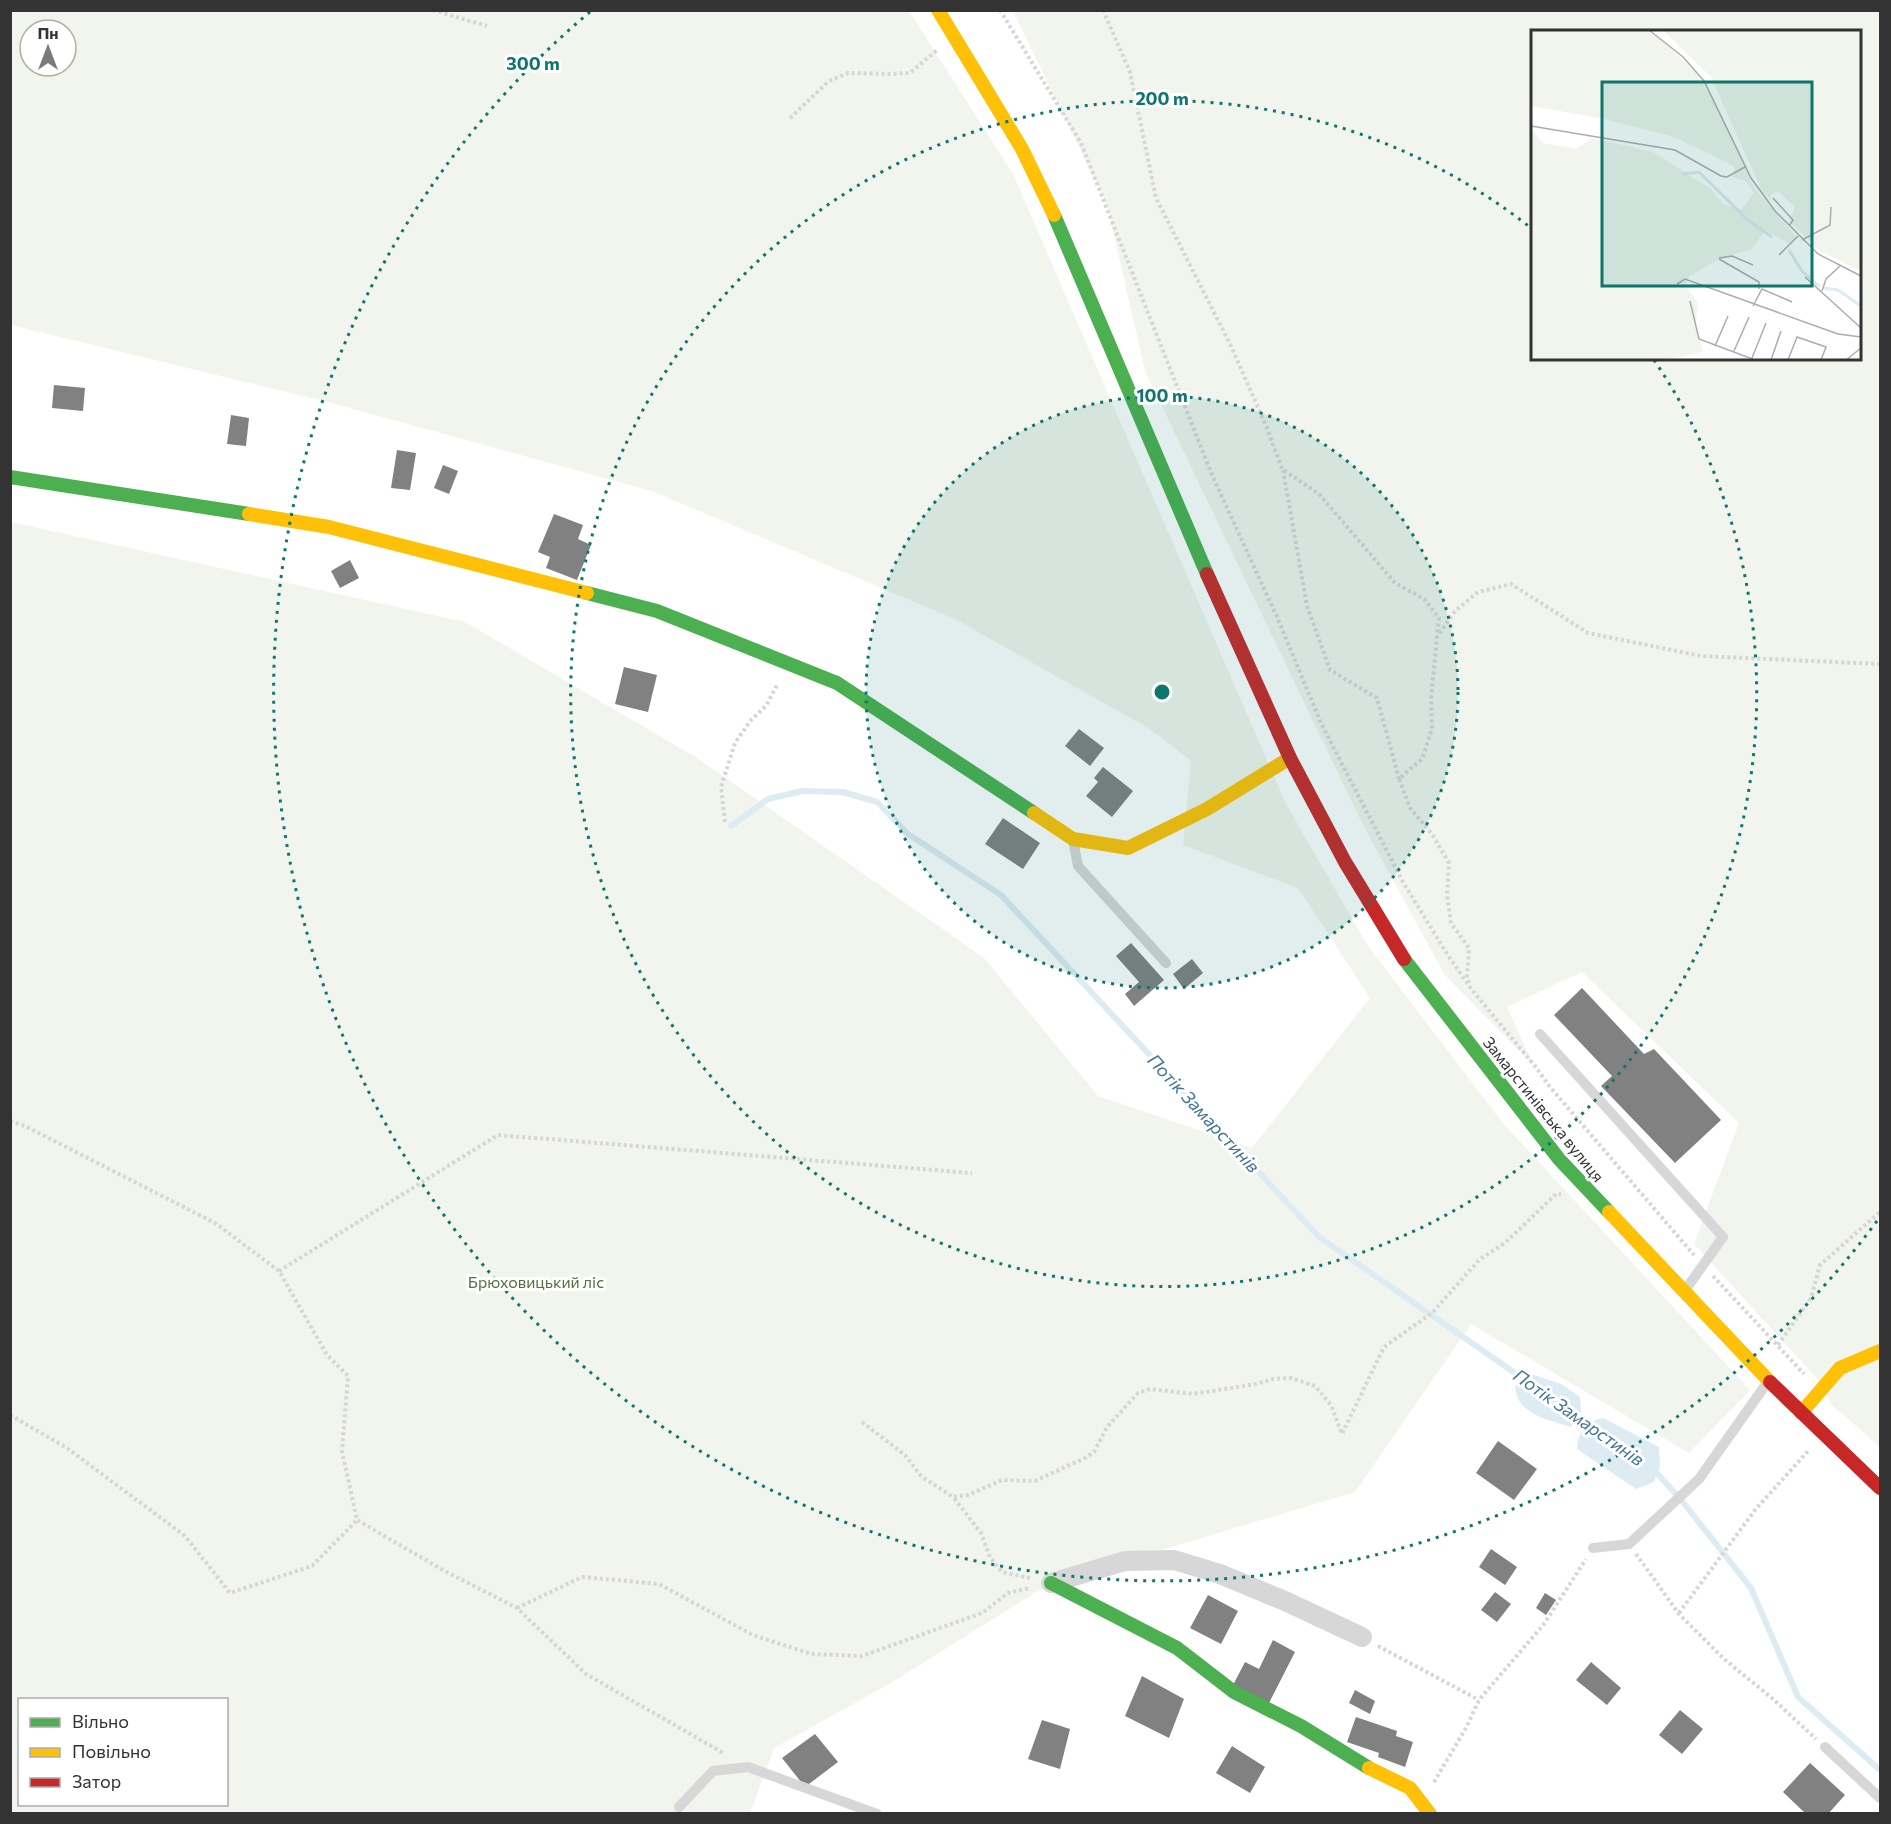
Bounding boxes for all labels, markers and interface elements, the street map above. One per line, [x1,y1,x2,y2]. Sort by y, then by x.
north arrow [18,18,78,78]
text: Пн [37,23,59,42]
inset map [1531,30,1861,360]
text: 300 m [506,52,560,74]
text: 200 m [1135,87,1189,109]
text: 100 m [1136,384,1188,406]
centre of rings [1152,682,1172,702]
street label: Замарстинівська вулиця [1480,1033,1608,1185]
water label: Потік Замарстинів [1143,1049,1265,1177]
park label: Брюховицький ліс [468,1272,604,1291]
water label: Потік Замарстинів [1509,1364,1649,1471]
legend [18,1698,228,1806]
text: Вільно [72,1710,129,1732]
text: Повільно [72,1740,151,1762]
text: Затор [72,1770,121,1792]

